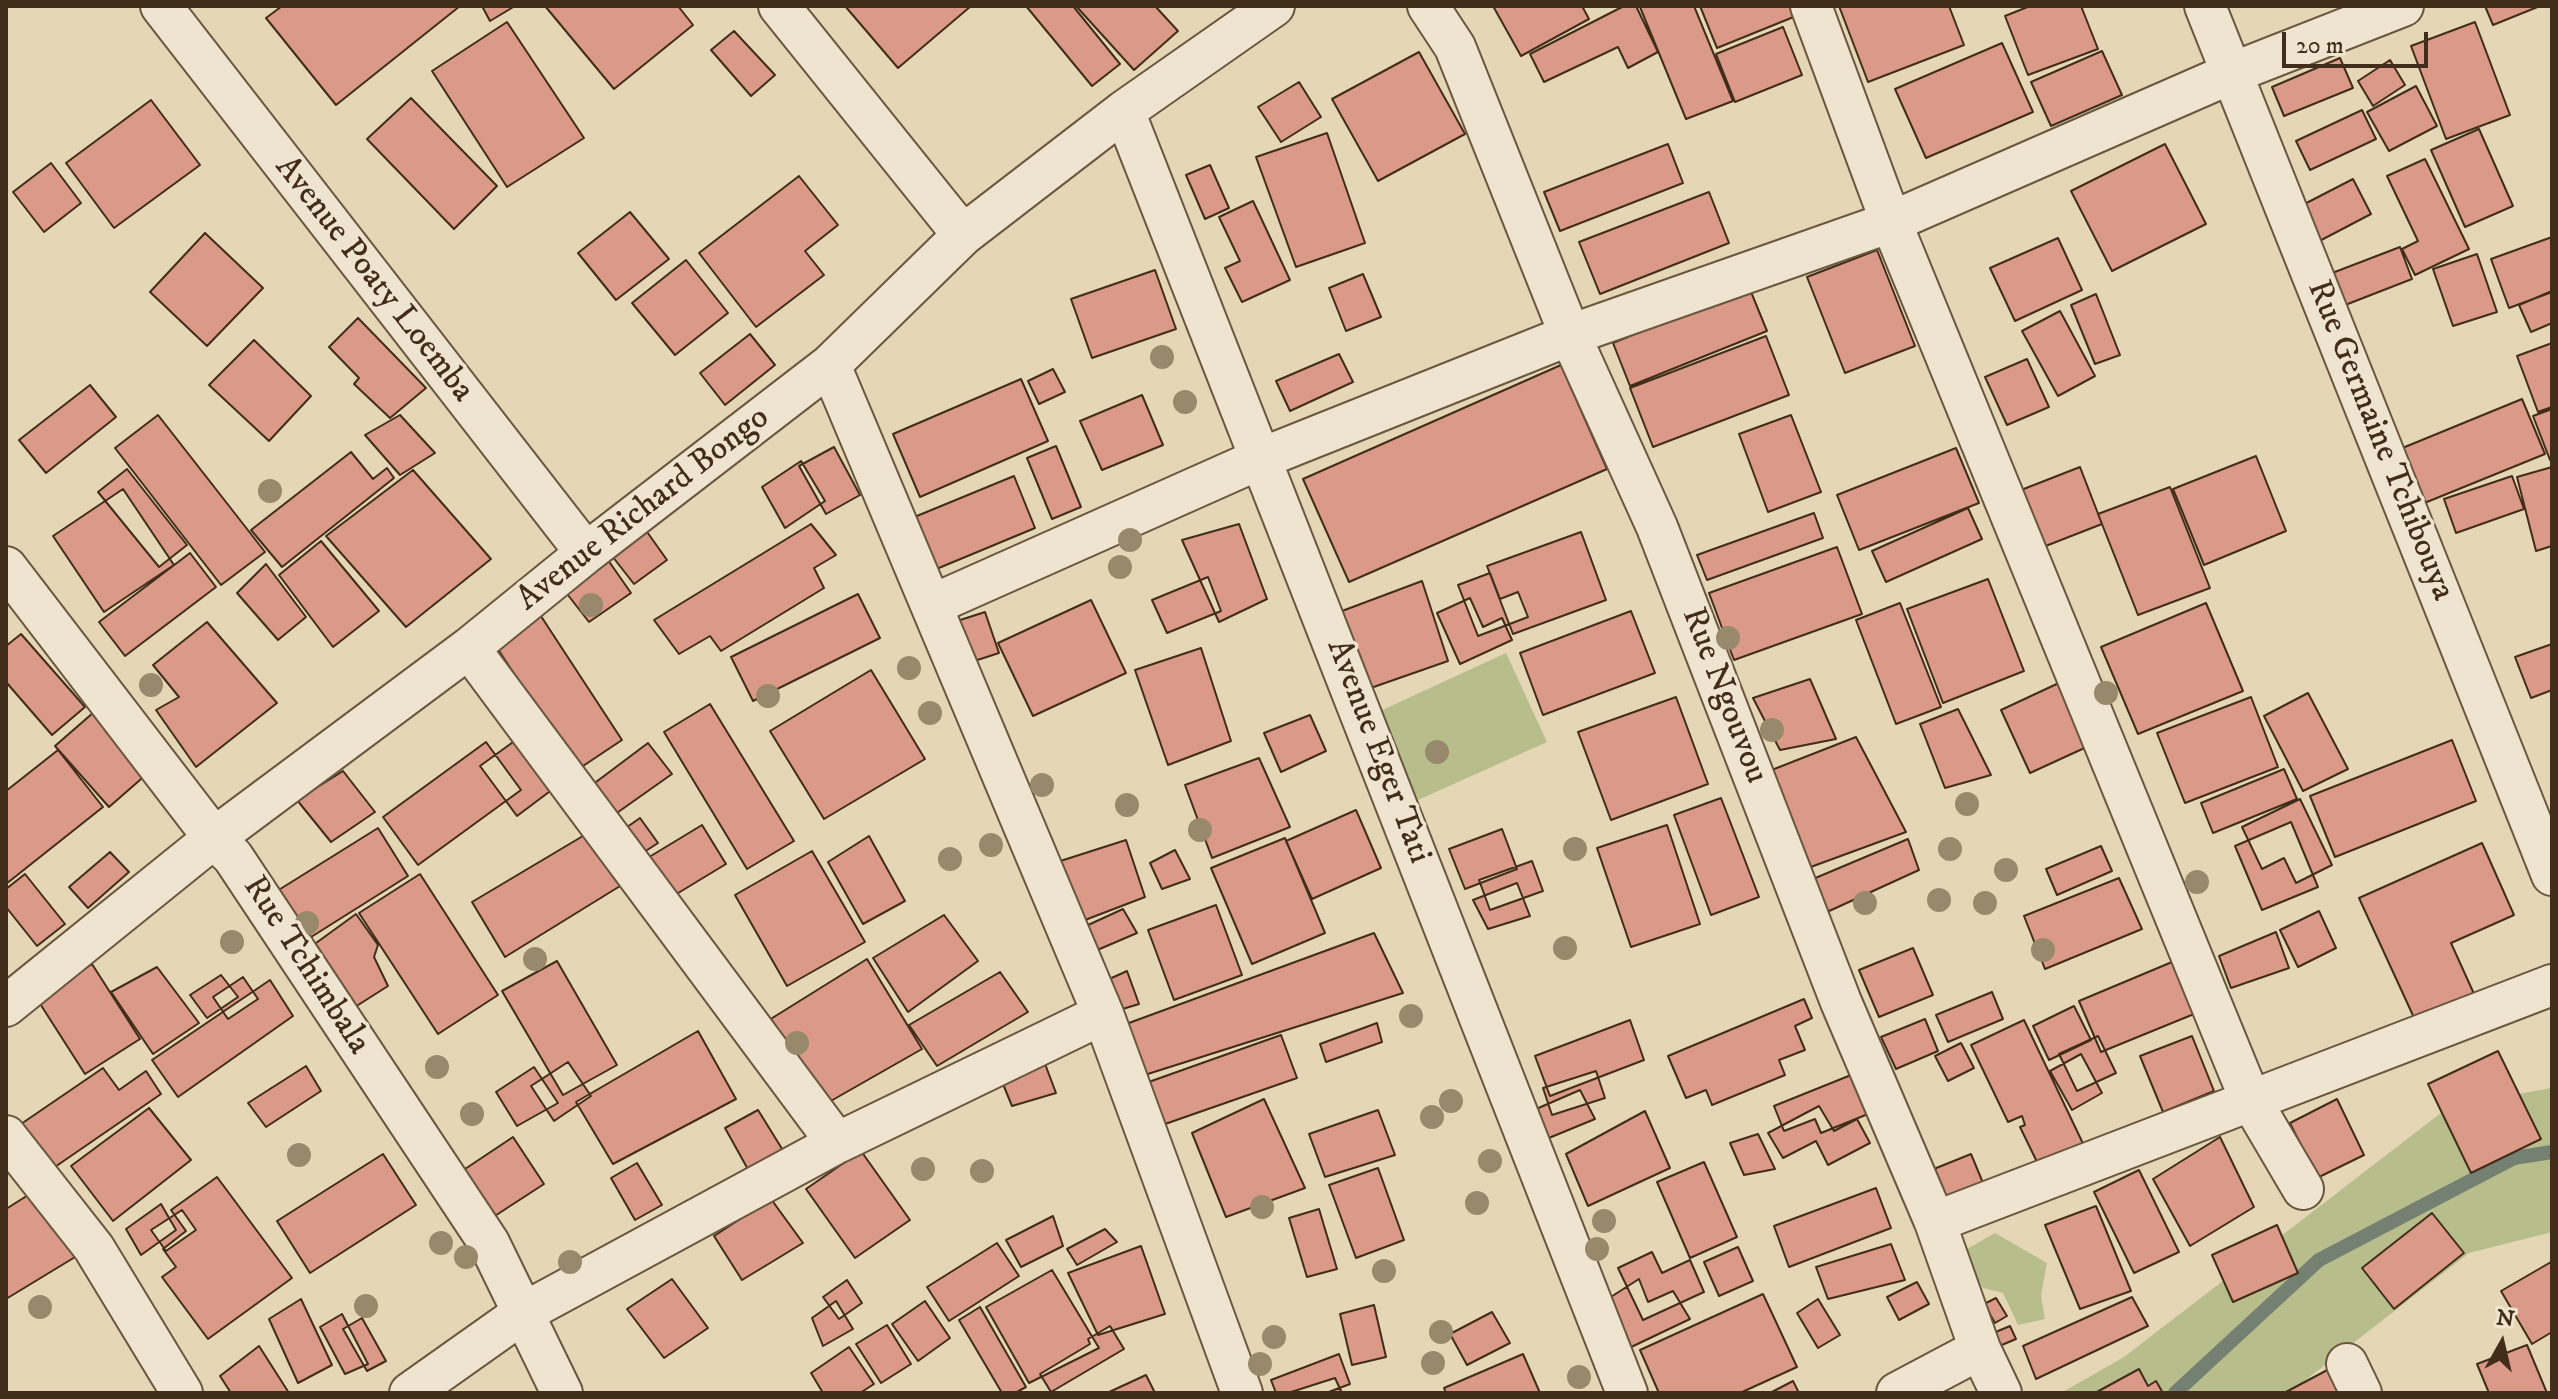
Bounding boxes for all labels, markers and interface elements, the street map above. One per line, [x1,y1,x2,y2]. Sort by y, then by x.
scale bar [2286,16,2432,66]
text: 20 m [2296,31,2344,61]
street label: Avenue Poaty Loemba [264,149,482,411]
street label: Rue Germaine Tchibouya [2296,275,2462,607]
street label: Avenue Richard Bongo [510,399,778,621]
street label: Rue Ngouvou [1671,602,1775,790]
street label: Avenue Eger Tati [1316,634,1438,870]
street label: Rue Tchimbala [232,869,378,1063]
north arrow [2462,1303,2542,1383]
text: N [2495,1304,2516,1333]

